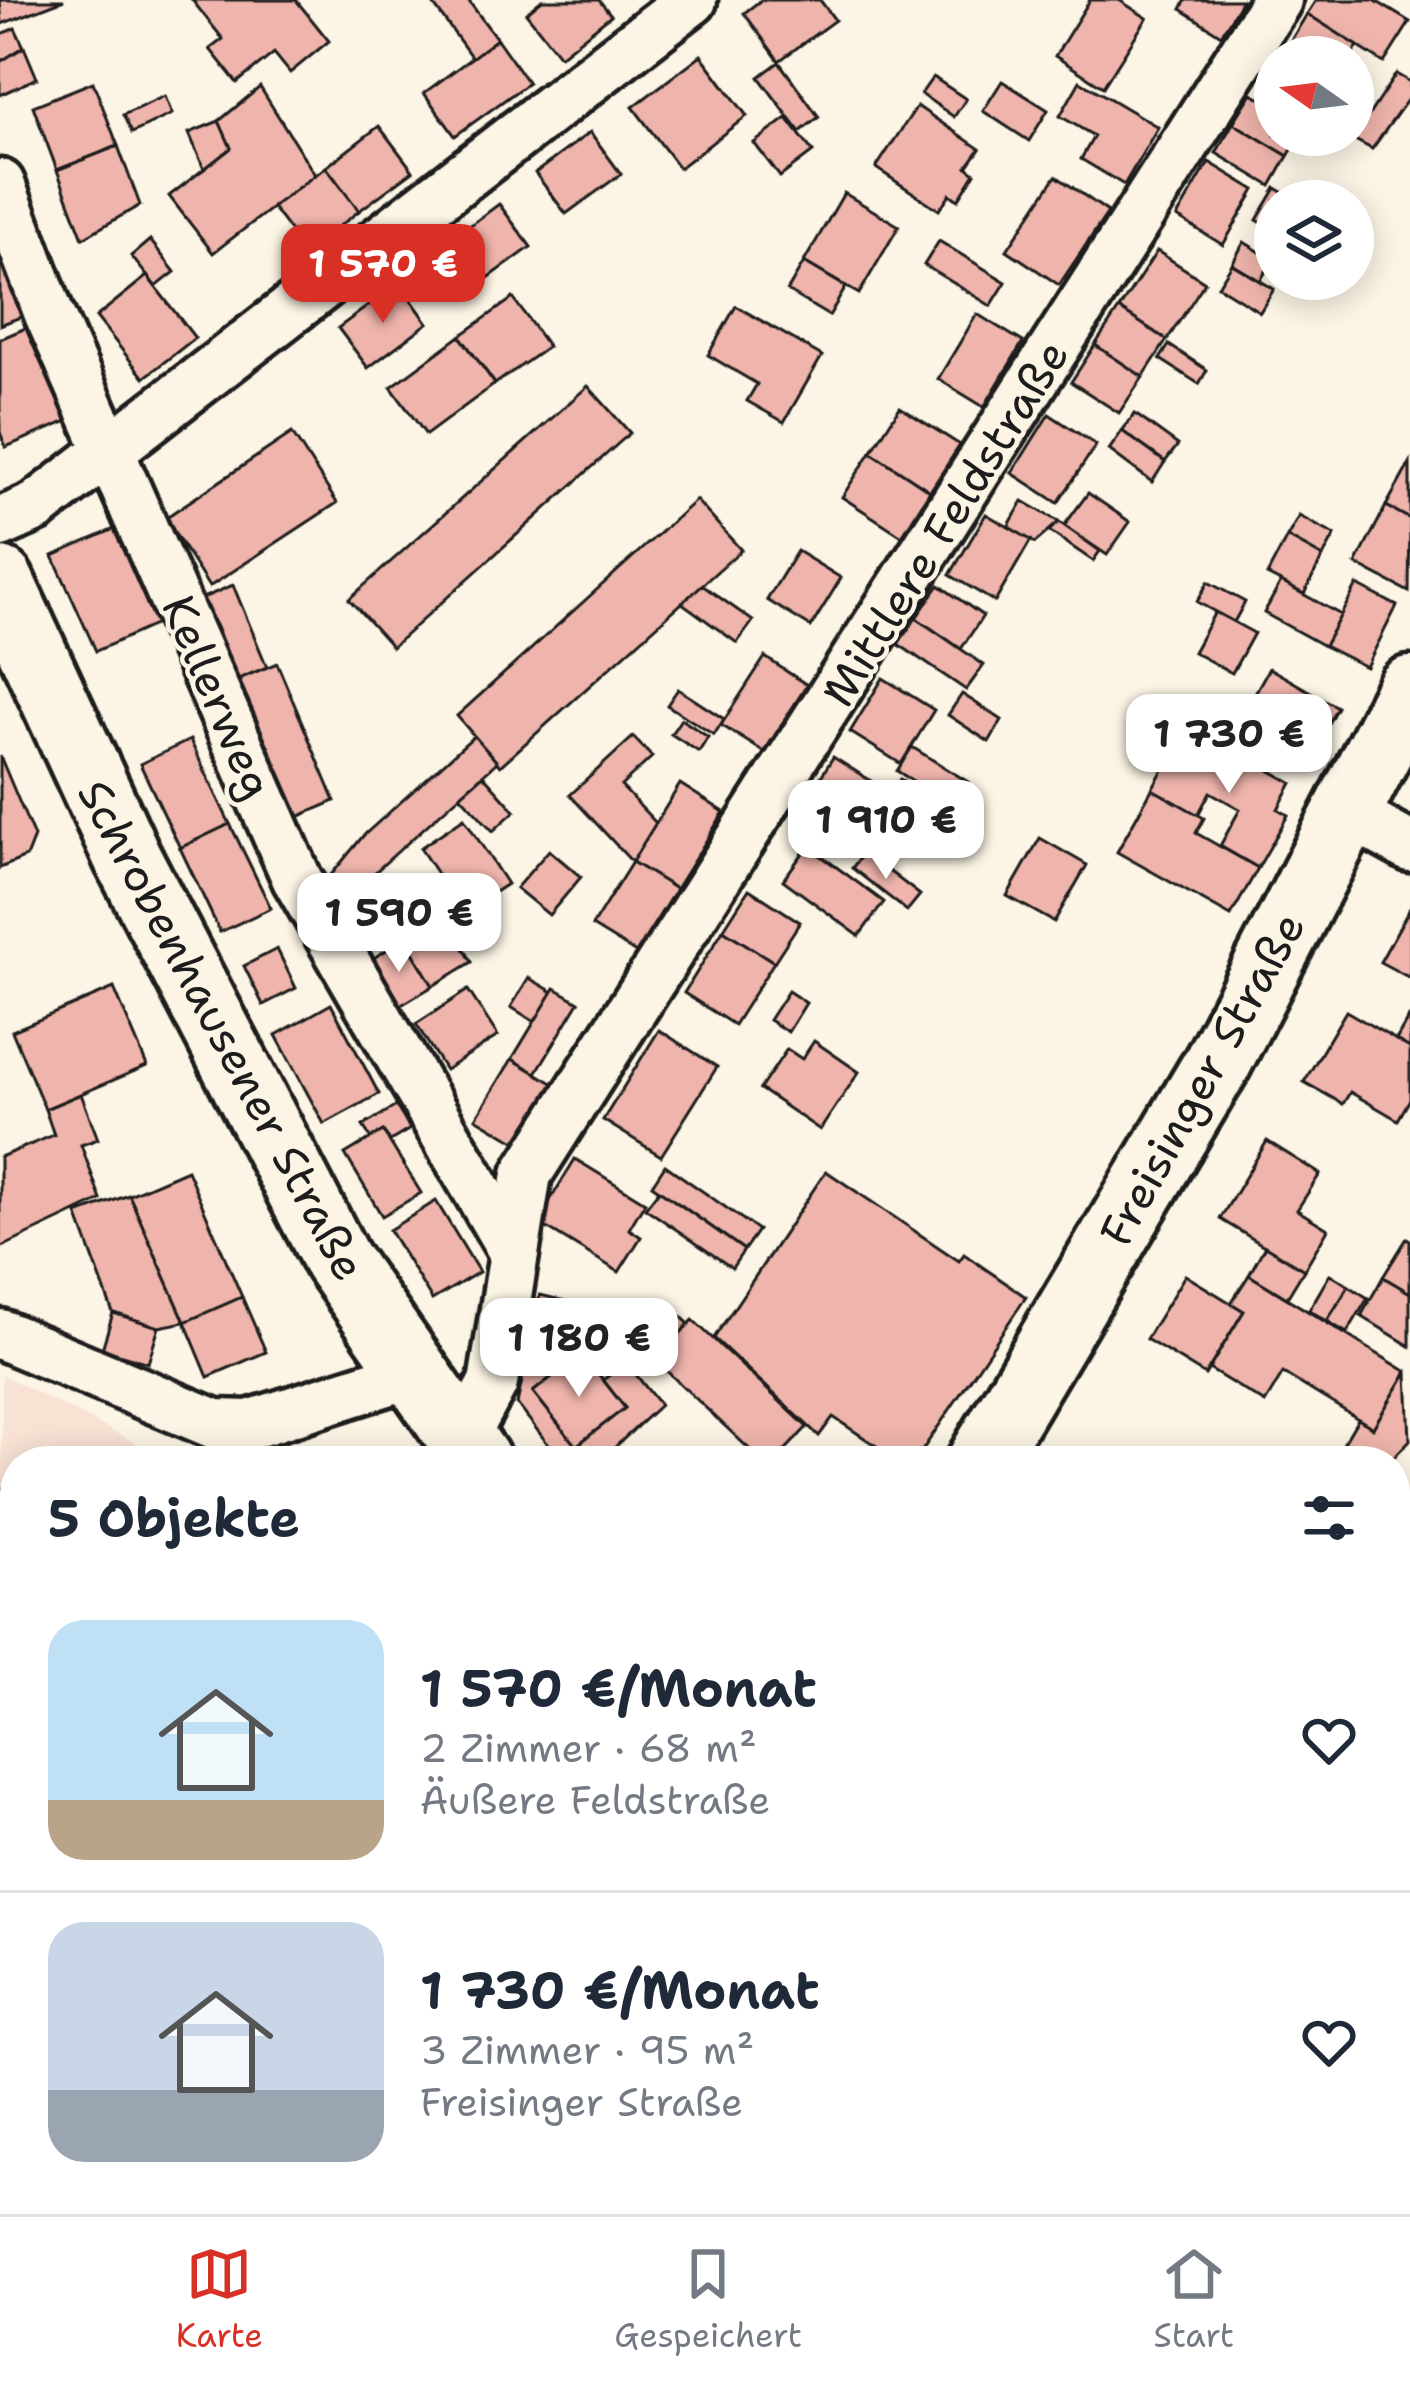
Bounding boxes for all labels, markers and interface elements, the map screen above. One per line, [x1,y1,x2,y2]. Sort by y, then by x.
north arrow [1254,36,1374,156]
map controls [1254,36,1374,300]
button: layers [1254,180,1374,300]
pin: 1 570 € [272,224,494,326]
text: 1 570 € [308,237,458,289]
street label: Mittlere Feldstraße [808,328,1082,718]
street label: Kellerweg [148,586,288,808]
pin: 1 730 € [1118,694,1340,796]
text: 1 730 € [1153,707,1305,759]
street label: Schrobenhausener Straße [64,769,380,1291]
pin: 1 910 € [775,780,997,882]
text: 1 910 € [815,793,957,845]
pin: 1 590 € [288,873,510,975]
text: 1 590 € [324,886,474,938]
street label: Freisinger Straße [1085,901,1319,1257]
pin: 1 180 € [468,1298,690,1400]
text: 1 180 € [507,1311,651,1363]
text: 5 Objekte [48,1484,300,1552]
icon: filters [1296,1485,1362,1551]
text: 1 570 €/Monat [420,1654,817,1722]
icon: home [144,1668,288,1812]
icon: heart [1296,1707,1362,1773]
text: 2 Zimmer · 68 m² [420,1722,757,1774]
text: Äußere Feldstraße [420,1774,770,1826]
text: 1 730 €/Monat [420,1956,819,2024]
icon: home [144,1970,288,2114]
icon: heart [1296,2009,1362,2075]
text: 3 Zimmer · 95 m² [420,2024,754,2076]
text: Freisinger Straße [420,2076,743,2128]
tab: Karte [176,2241,263,2358]
tab: Gespeichert [614,2241,802,2358]
tab: Start [1154,2241,1234,2358]

